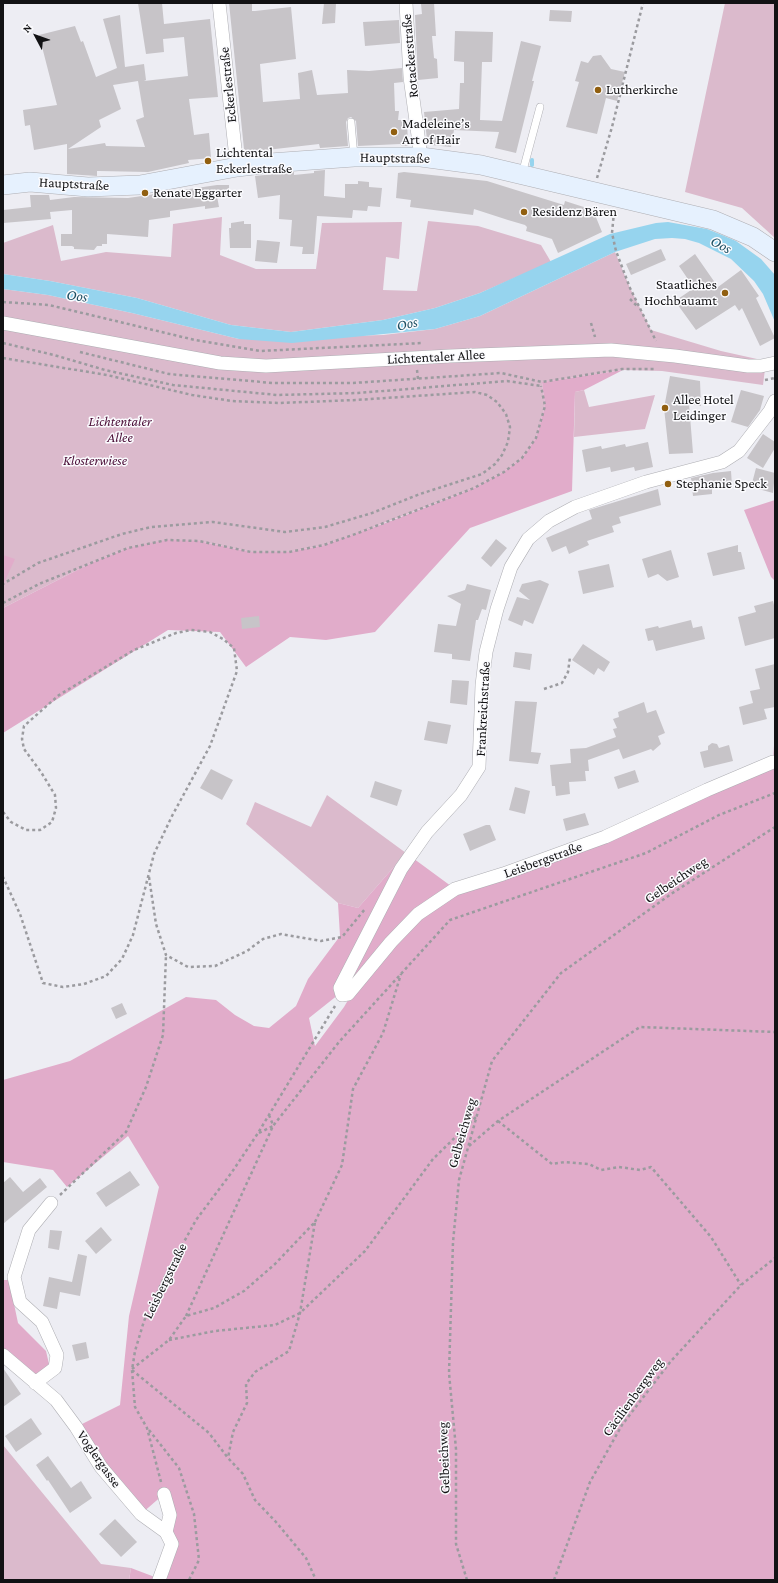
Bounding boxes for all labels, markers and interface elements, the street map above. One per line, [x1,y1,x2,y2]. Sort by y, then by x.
street label: Rotackerstraße [398,13,422,99]
north arrow [16,16,56,56]
text: N [20,21,34,35]
street label: Eckerlestraße [216,46,240,124]
place label: Lutherkirche [606,82,678,98]
marker: Lutherkirche [593,85,603,95]
place label: Madeleine’s Art of Hair [402,116,470,148]
marker: Madeleine’s Art of Hair [389,127,399,137]
place label: Lichtental Eckerlestraße [216,145,292,178]
street label: Hauptstraße [360,149,430,167]
marker: Lichtental Eckerlestraße [203,156,213,166]
street label: Hauptstraße [39,174,109,194]
place label: Renate Eggarter [153,185,242,201]
marker: Renate Eggarter [140,188,150,198]
place label: Residenz Bären [532,204,617,220]
marker: Residenz Bären [519,207,529,217]
water label: Oos [707,232,735,258]
place label: Staatliches Hochbauamt [644,277,717,310]
water label: Oos [65,286,89,306]
marker: Staatliches Hochbauamt [720,288,730,298]
water label: Oos [395,313,419,335]
street label: Lichtentaler Allee [387,346,485,368]
place label: Allee Hotel Leidinger [673,392,734,424]
marker: Allee Hotel Leidinger [660,403,670,413]
park label: Lichtentaler Allee [88,414,152,446]
park label: Klosterwiese [63,453,127,469]
place label: Stephanie Speck [676,476,767,492]
marker: Stephanie Speck [663,479,673,489]
street label: Frankreichstraße [472,661,494,757]
street label: Leisbergstraße [501,838,585,882]
street label: Gelbeichweg [641,853,711,907]
street label: Gelbeichweg [444,1096,480,1170]
street label: Leisbergstraße [139,1240,191,1322]
street label: Cäcilienbergweg [599,1354,667,1440]
street label: Gelbeichweg [434,1422,454,1494]
street label: Voglergasse [73,1427,125,1491]

